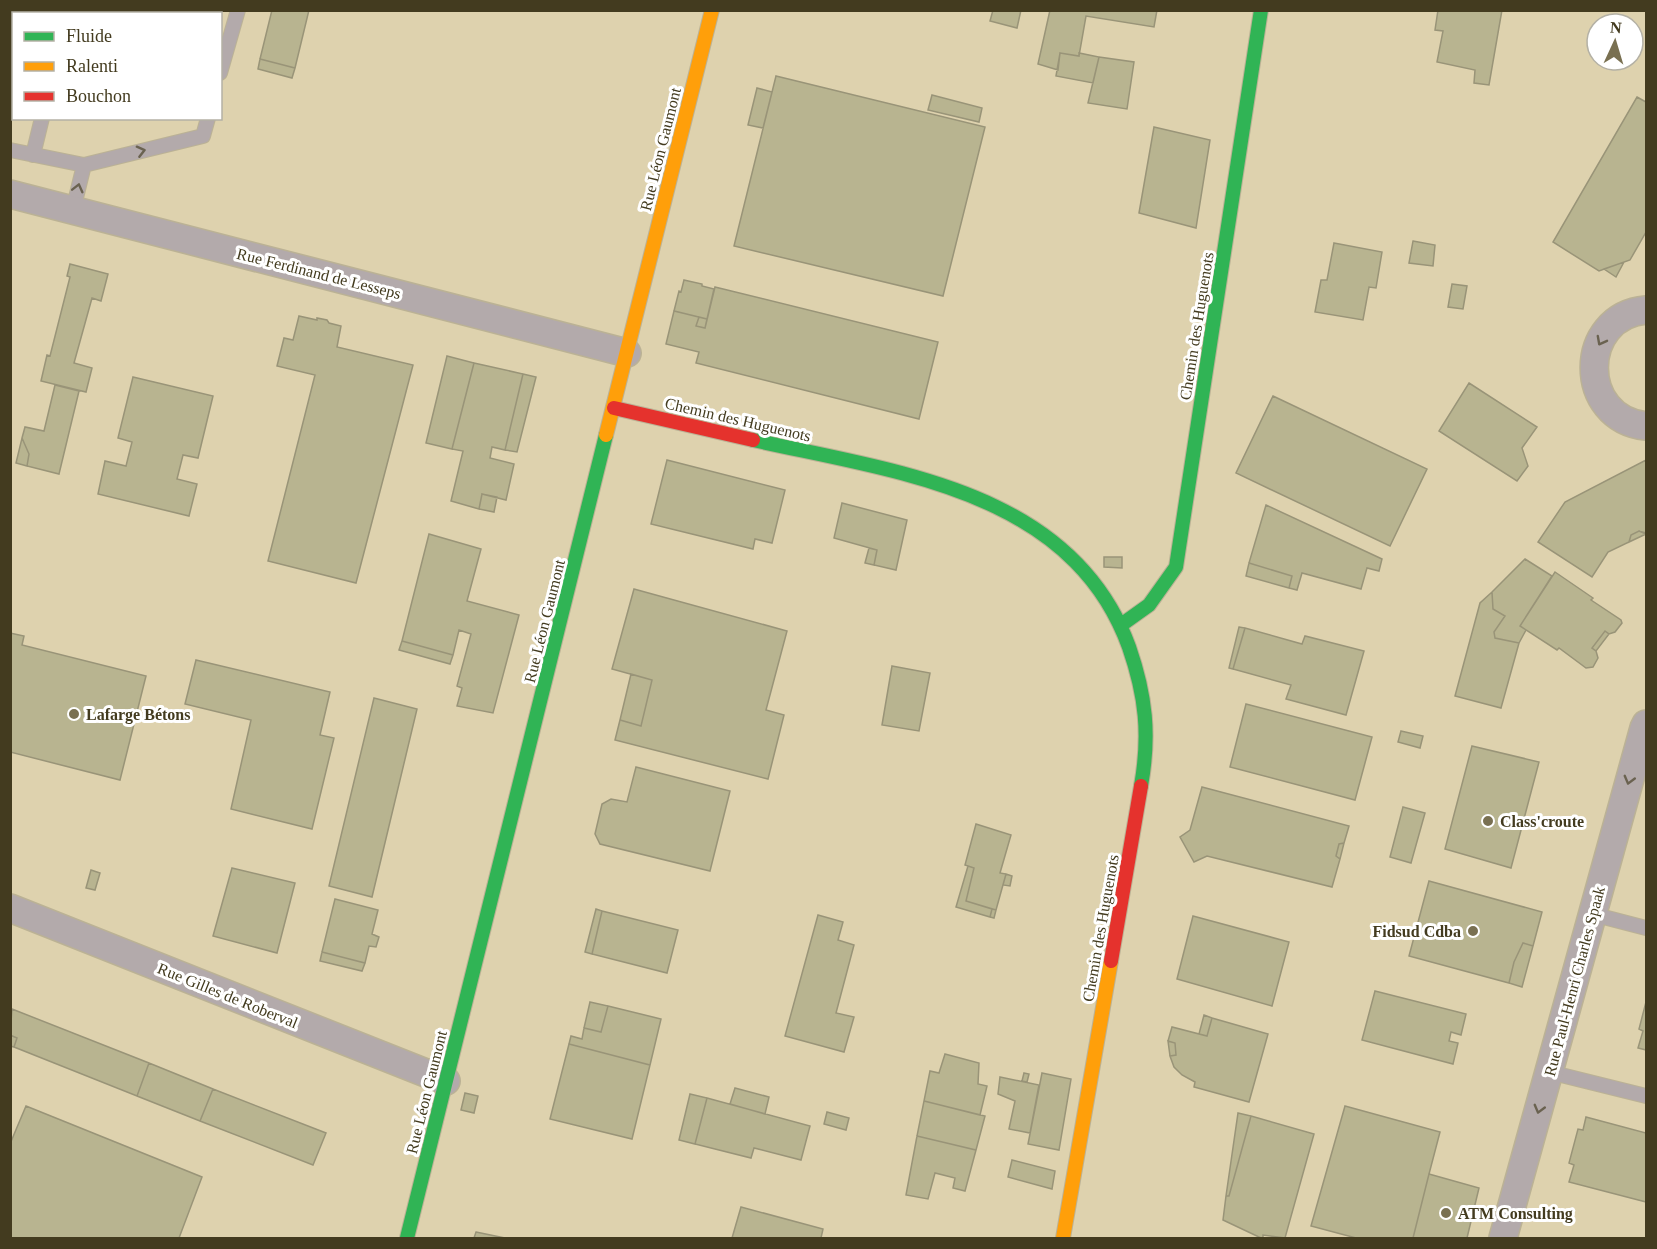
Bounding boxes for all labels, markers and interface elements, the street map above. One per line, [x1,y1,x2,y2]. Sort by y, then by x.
legend [12,12,222,120]
north arrow [1585,12,1645,72]
text: N [1610,19,1623,36]
text: Fluide [66,26,112,46]
text: Ralenti [66,56,118,76]
street label: Rue Léon Gaumont [637,85,684,212]
text: Bouchon [66,86,131,106]
one-way arrow [136,146,146,159]
one-way arrow [71,183,84,193]
street label: Rue Ferdinand de Lesseps [235,245,403,303]
street label: Chemin des Huguenots [1176,251,1218,401]
one-way arrow [1597,335,1608,346]
street label: Chemin des Huguenots [663,394,813,446]
street label: Rue Léon Gaumont [521,557,568,684]
place label: Lafarge Bétons [86,706,190,724]
marker: Lafarge Bétons [67,707,81,721]
one-way arrow [1624,774,1637,784]
place label: Class'croute [1500,813,1584,830]
marker: Class'croute [1481,814,1495,828]
street label: Chemin des Huguenots [1079,853,1123,1003]
street label: Rue Paul-Henri Charles Spaak [1541,884,1609,1078]
place label: Fidsud Cdba [1373,923,1461,940]
marker: Fidsud Cdba [1466,924,1480,938]
street label: Rue Gilles de Roberval [155,960,301,1032]
street label: Rue Léon Gaumont [403,1028,450,1155]
one-way arrow [1534,1104,1546,1114]
place label: ATM Consulting [1458,1205,1573,1223]
marker: ATM Consulting [1439,1206,1453,1220]

